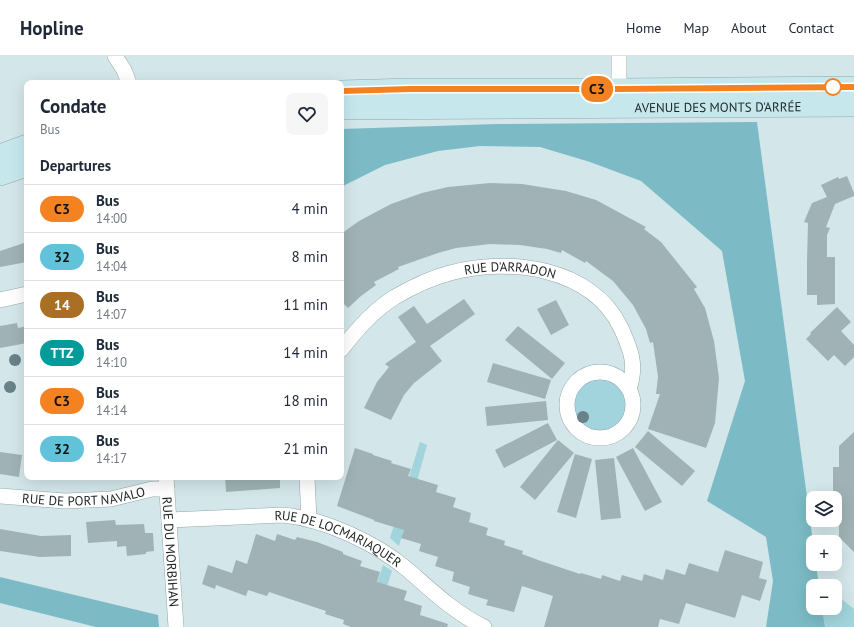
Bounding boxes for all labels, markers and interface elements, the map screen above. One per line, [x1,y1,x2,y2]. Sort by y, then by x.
text: Hopline [20,16,84,40]
text: Home [626,19,661,37]
text: Map [683,19,709,37]
text: About [731,19,767,37]
text: Contact [789,19,834,37]
line badge: C3 [579,76,615,102]
unlabelled marker [824,78,842,96]
text: C3 [589,80,605,98]
button: heart [286,93,328,135]
text: Condate [40,94,106,118]
street label: AVENUE DES MONTS D'ARRÉE [635,98,801,116]
text: Bus [40,121,60,138]
text: Departures [40,156,111,175]
text: Bus [96,191,119,210]
text: 4 min [291,199,328,218]
text: C3 [54,200,70,218]
text: 14:00 [96,210,127,227]
text: Bus [96,239,119,258]
text: 8 min [291,247,328,266]
text: 32 [54,248,70,266]
text: 14:04 [96,258,127,275]
street label: RUE D'ARRADON [463,258,558,283]
text: Bus [96,287,119,306]
text: 11 min [283,295,328,314]
text: 14 [54,296,70,314]
text: 14:07 [96,306,127,323]
text: Bus [96,335,119,354]
text: 14 min [283,343,328,362]
text: TTZ [50,344,74,362]
text: 14:10 [96,354,127,371]
text: Bus [96,383,119,402]
text: 18 min [283,391,328,410]
text: C3 [54,392,70,410]
text: 14:14 [96,402,127,419]
text: Bus [96,431,119,450]
text: 21 min [283,439,328,458]
text: 32 [54,440,70,458]
text: 14:17 [96,450,127,467]
street label: RUE DE PORT NAVALO [21,483,147,510]
map controls [806,491,842,615]
button: layers [806,491,842,527]
street label: RUE DU MORBIHAN [158,496,183,608]
street label: RUE DE LOCMARIAQUER [274,507,405,571]
button: + [806,535,842,571]
button: − [806,579,842,615]

